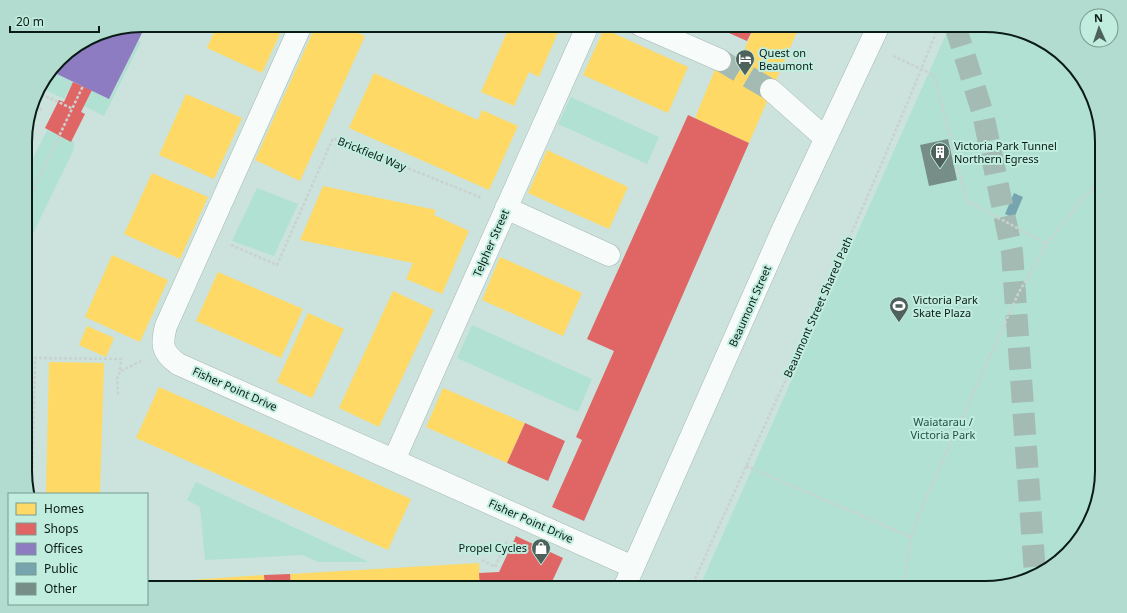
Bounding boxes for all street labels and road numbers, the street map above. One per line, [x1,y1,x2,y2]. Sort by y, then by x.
street label: Brickfield Way [336,133,409,174]
street label: Telpher Street [469,207,512,279]
street label: Beaumont Street Shared Path [780,234,856,380]
street label: Beaumont Street [725,263,774,349]
street label: Fisher Point Drive [190,363,280,414]
street label: Fisher Point Drive [486,495,576,546]

